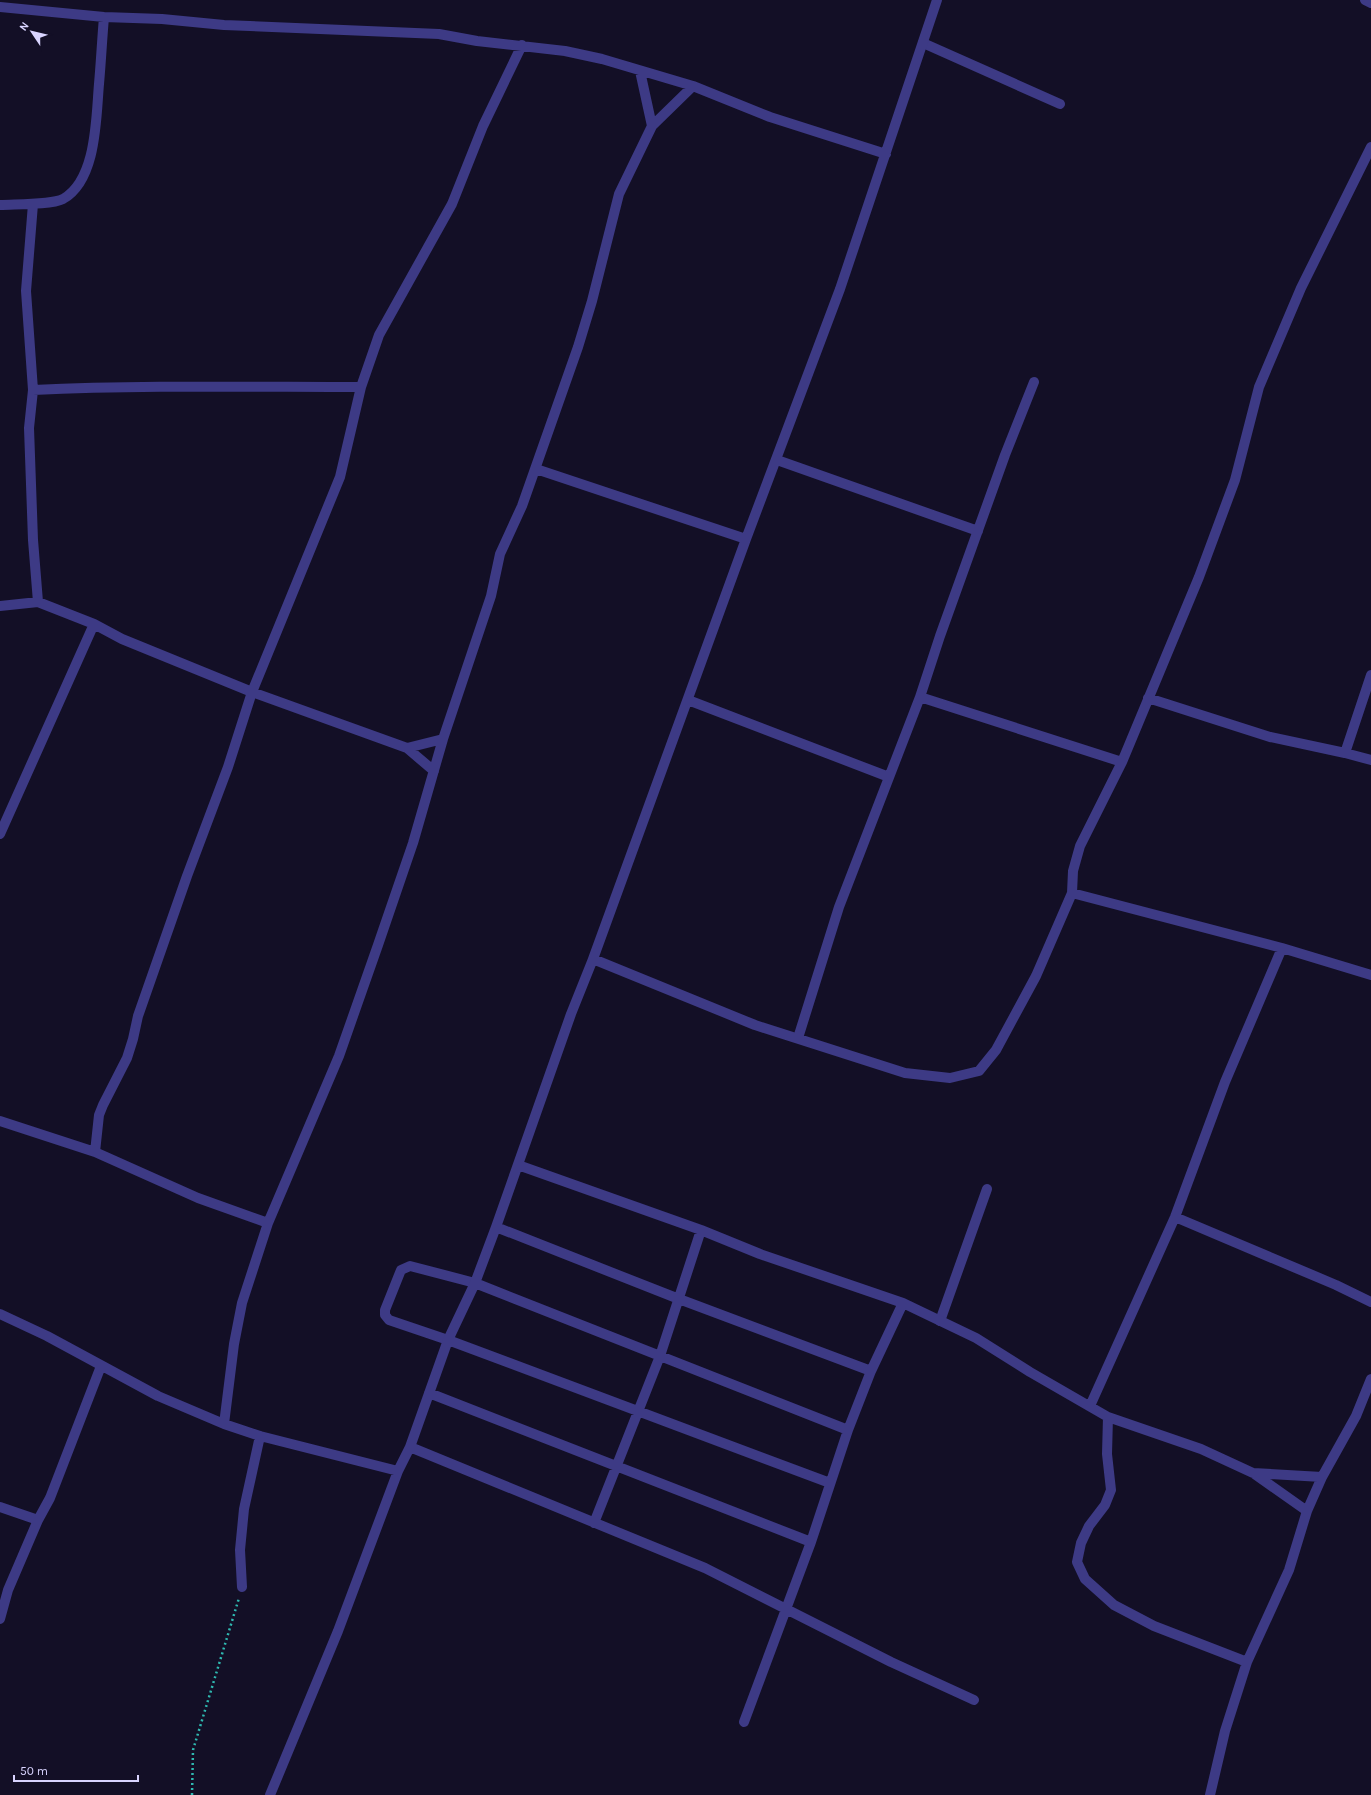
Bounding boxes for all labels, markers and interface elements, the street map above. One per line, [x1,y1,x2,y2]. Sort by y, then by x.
north arrow [12,12,52,52]
text: N [17,20,32,34]
scale bar [14,1757,138,1783]
text: 50 m [20,1764,48,1778]

